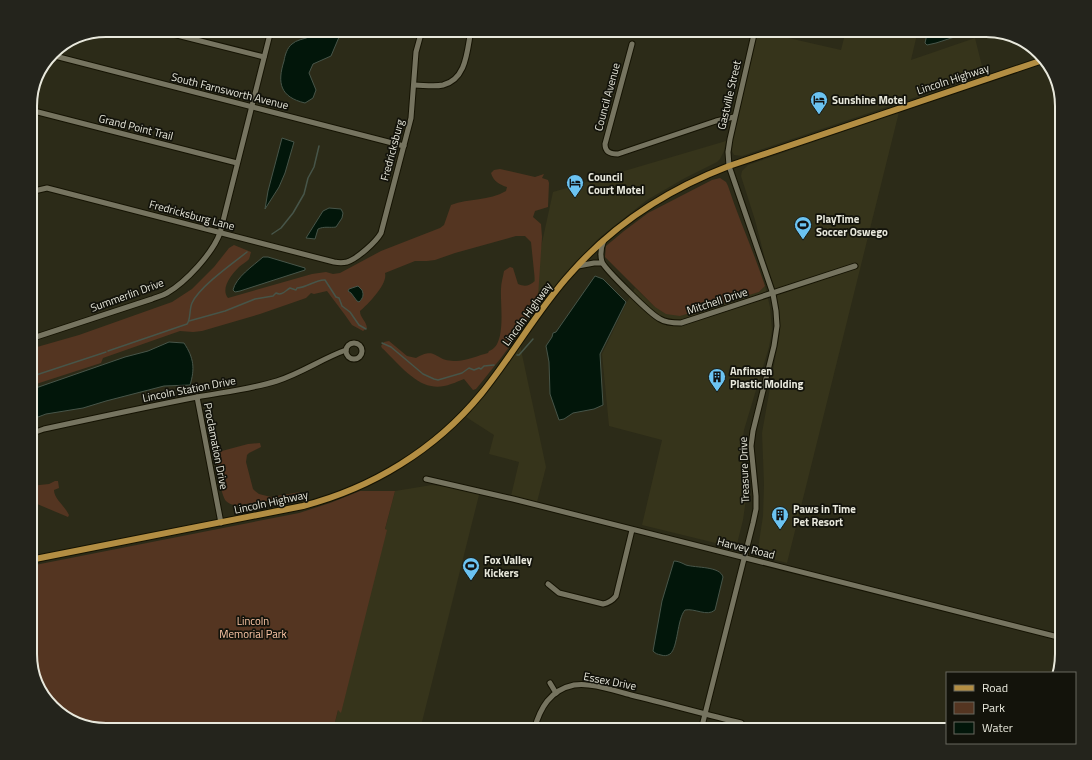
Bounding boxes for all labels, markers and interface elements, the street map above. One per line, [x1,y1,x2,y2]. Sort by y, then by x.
street label: Gastville Street [713,59,745,131]
street label: Lincoln Highway [915,60,992,98]
street label: Council Avenue [590,61,624,133]
street label: South Farnsworth Avenue [170,69,291,113]
hotel icon: Sunshine Motel [809,90,829,115]
place label: Sunshine Motel [832,92,906,108]
street label: Grand Point Trail [97,110,175,144]
street label: Fredricksburg [376,117,408,183]
place label: Council Court Motel [588,169,644,198]
hotel icon: Council Court Motel [565,173,585,198]
street label: Fredricksburg Lane [148,196,237,234]
place label: PlayTime Soccer Oswego [816,211,888,240]
sports icon: PlayTime Soccer Oswego [793,215,813,240]
street label: Summerlin Drive [88,274,166,316]
street label: Lincoln Highway [498,278,556,349]
street label: Mitchell Drive [684,283,750,318]
place label: Anfinsen Plastic Molding [730,363,804,392]
building icon: Anfinsen Plastic Molding [707,367,727,392]
street label: Lincoln Station Drive [141,372,237,406]
street label: Proclamation Drive [200,401,232,491]
street label: Treasure Drive [735,436,753,503]
street label: Lincoln Highway [232,486,310,518]
place label: Paws in Time Pet Resort [793,501,856,530]
building icon: Paws in Time Pet Resort [770,505,790,530]
street label: Harvey Road [715,533,777,563]
place label: Fox Valley Kickers [484,552,532,581]
sports icon: Fox Valley Kickers [461,556,481,581]
park label: Lincoln Memorial Park [219,613,287,642]
street label: Essex Drive [582,668,638,694]
legend [946,672,1076,744]
text: Road [982,678,1008,697]
text: Park [982,698,1005,717]
text: Water [982,718,1013,737]

